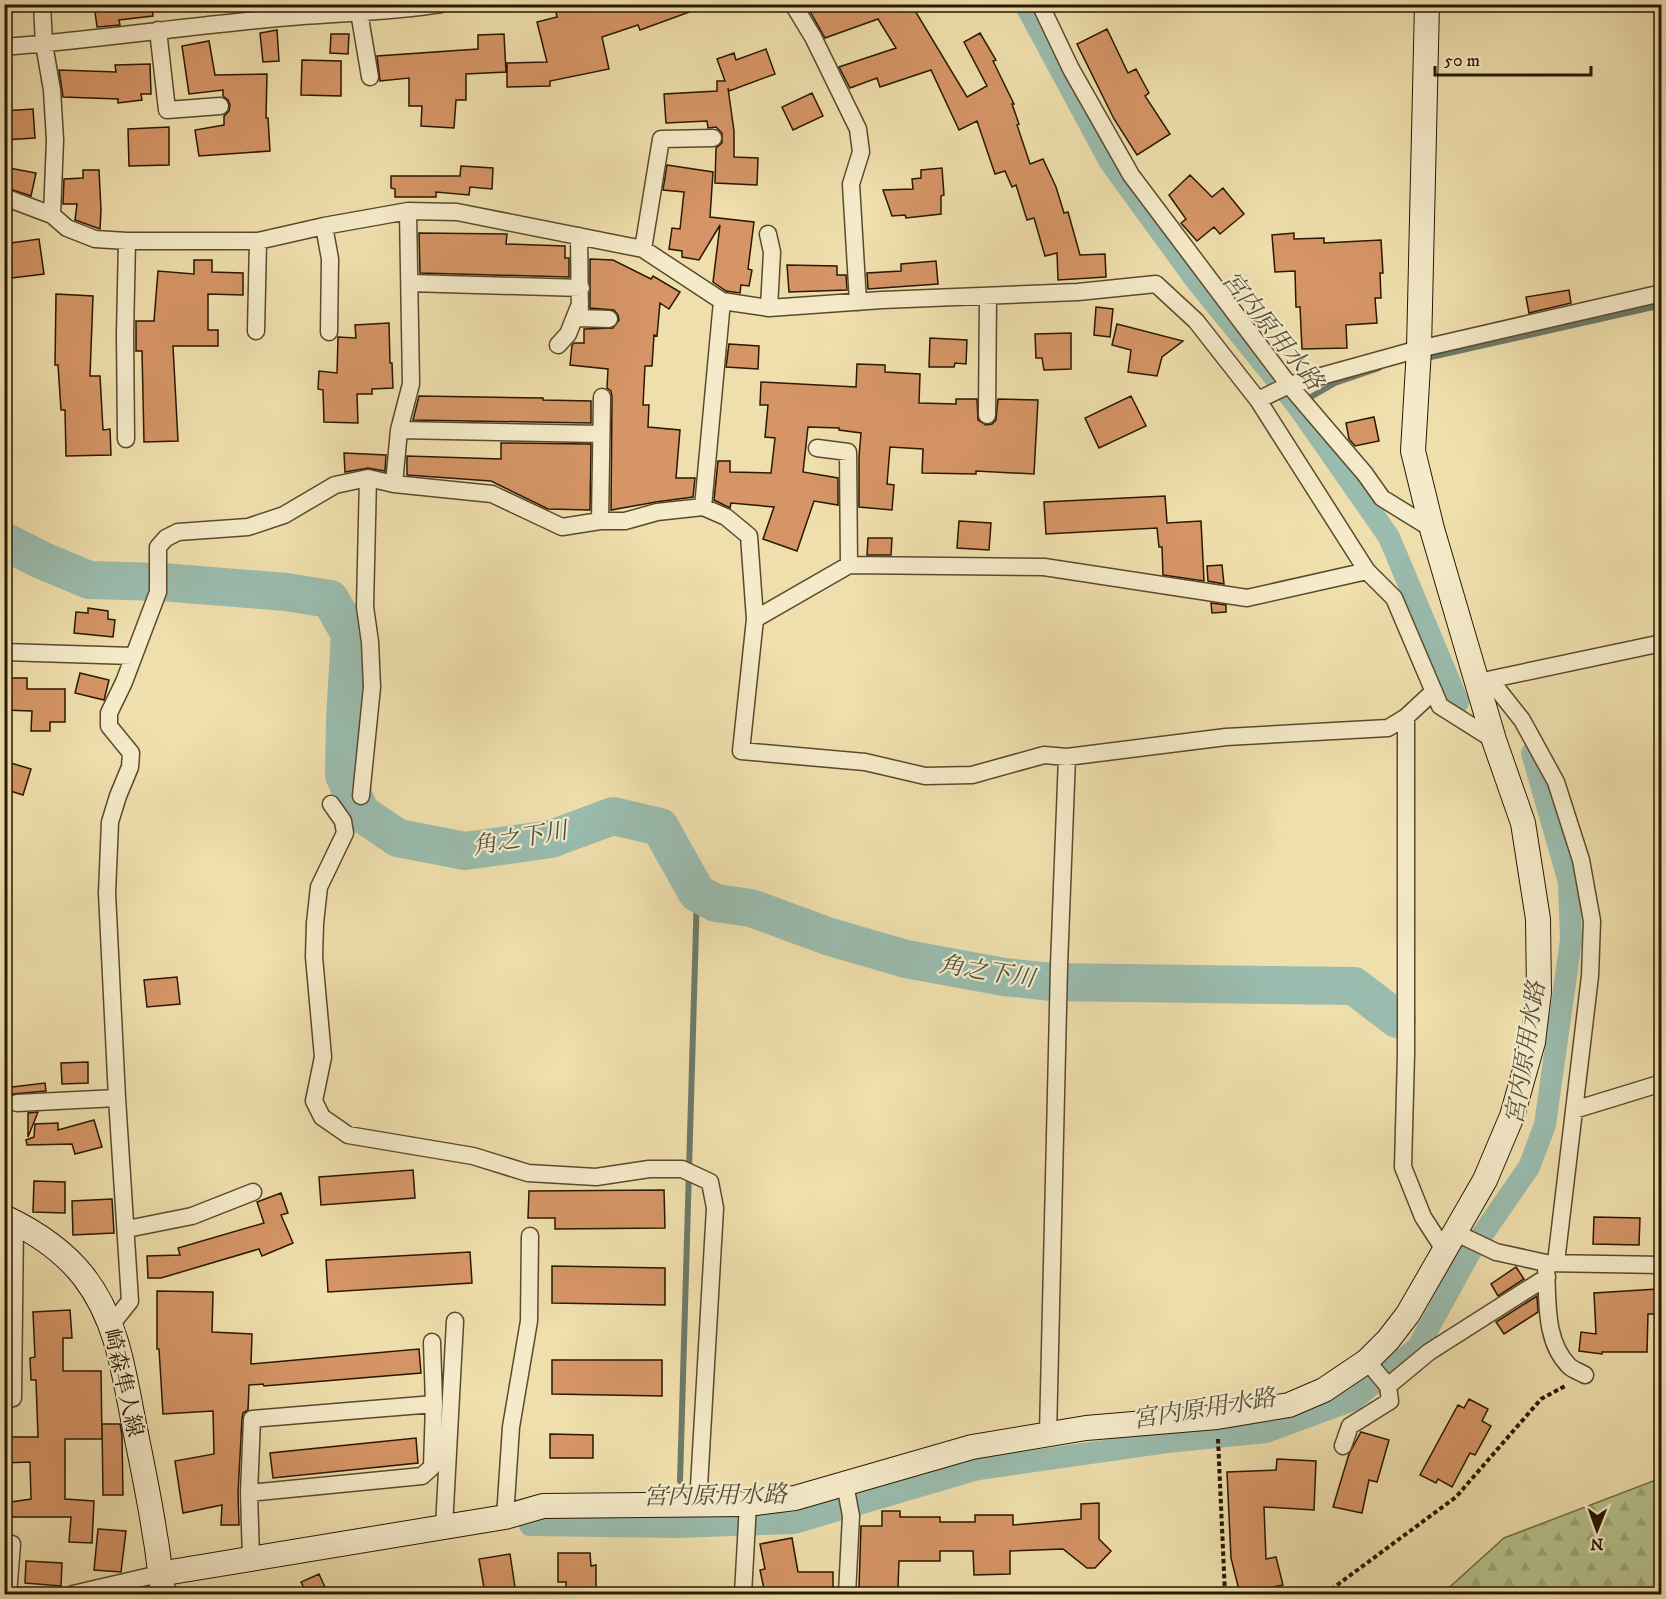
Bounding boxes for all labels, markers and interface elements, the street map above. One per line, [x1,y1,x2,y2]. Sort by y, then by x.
scale bar [1435,39,1591,77]
text: 50 m [1444,50,1480,72]
water label: 宮内原用水路 [1215,266,1330,398]
water label: 角之下川 [470,815,573,862]
water label: 角之下川 [937,950,1040,995]
water label: 宮内原用水路 [1500,978,1552,1126]
street label: 崎森隼人線 [97,1326,149,1440]
water label: 宮内原用水路 [1131,1383,1279,1435]
water label: 宮内原用水路 [643,1480,789,1512]
north arrow [1567,1500,1627,1560]
text: N [1590,1534,1603,1554]

